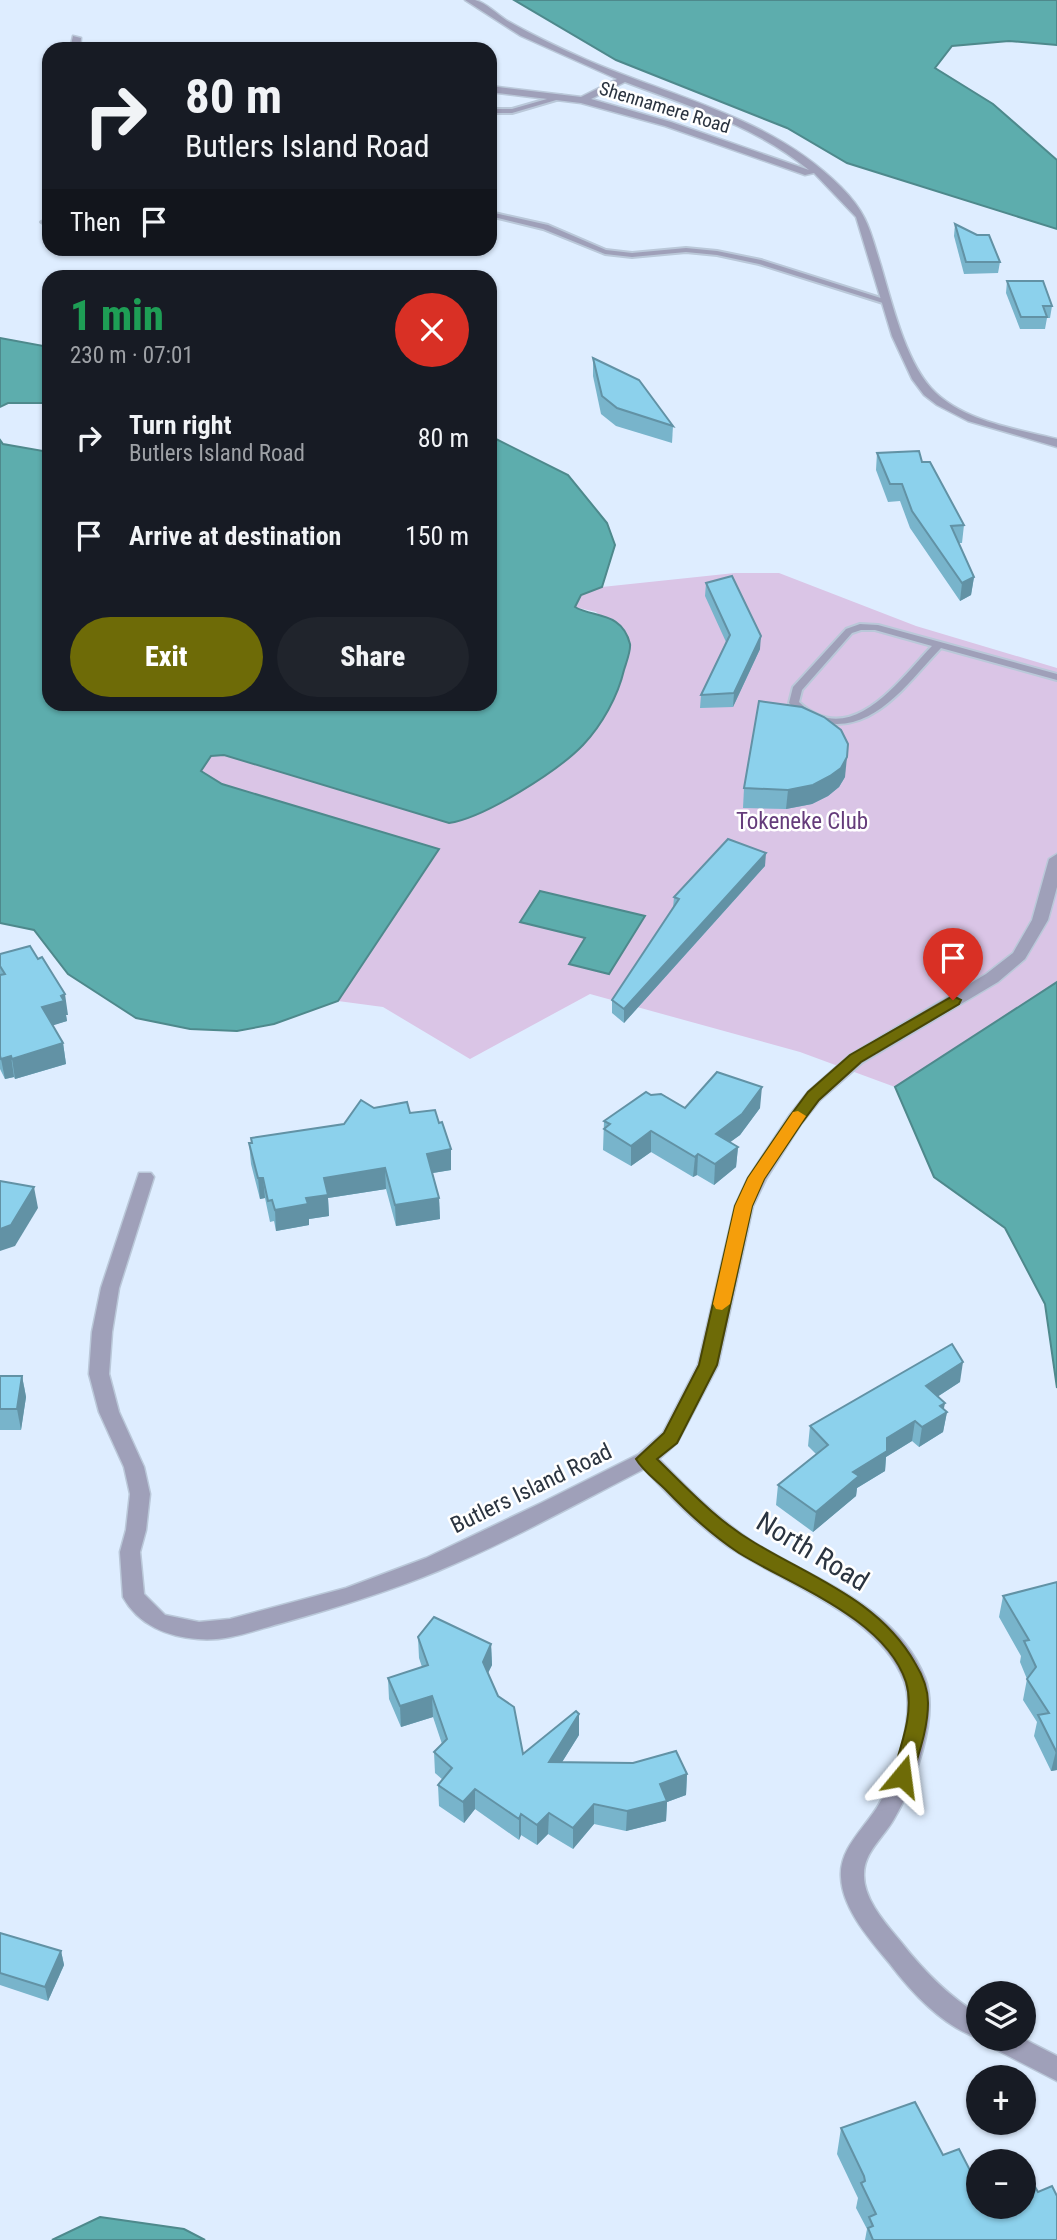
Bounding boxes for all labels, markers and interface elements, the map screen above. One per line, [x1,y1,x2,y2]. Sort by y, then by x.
text: 80 m [185,68,282,125]
icon: right [70,70,161,161]
street label: Shennamere Road [597,77,733,138]
text: Butlers Island Road [185,127,430,165]
icon: arrive [135,203,173,241]
text: Then [70,207,121,237]
text: 1 min [70,291,164,340]
button: close [395,293,469,367]
text: 230 m · 07:01 [70,342,194,369]
text: Turn right [129,410,231,440]
icon: right [70,419,108,457]
text: 80 m [418,423,469,453]
text: Butlers Island Road [129,440,305,467]
icon: arrive [70,517,108,555]
text: Arrive at destination [129,521,341,551]
text: 150 m [405,521,469,551]
button: Exit [70,617,263,697]
button: Share [277,617,469,697]
park label: Tokeneke Club [736,808,868,835]
pin [923,928,983,1000]
icon: arrive [934,939,972,977]
street label: Butlers Island Road [446,1438,616,1539]
street label: North Road [751,1505,875,1598]
position arrow [865,1739,939,1813]
map controls [966,1981,1036,2219]
button: layers [966,1981,1036,2051]
button: + [966,2065,1036,2135]
button: − [966,2149,1036,2219]

